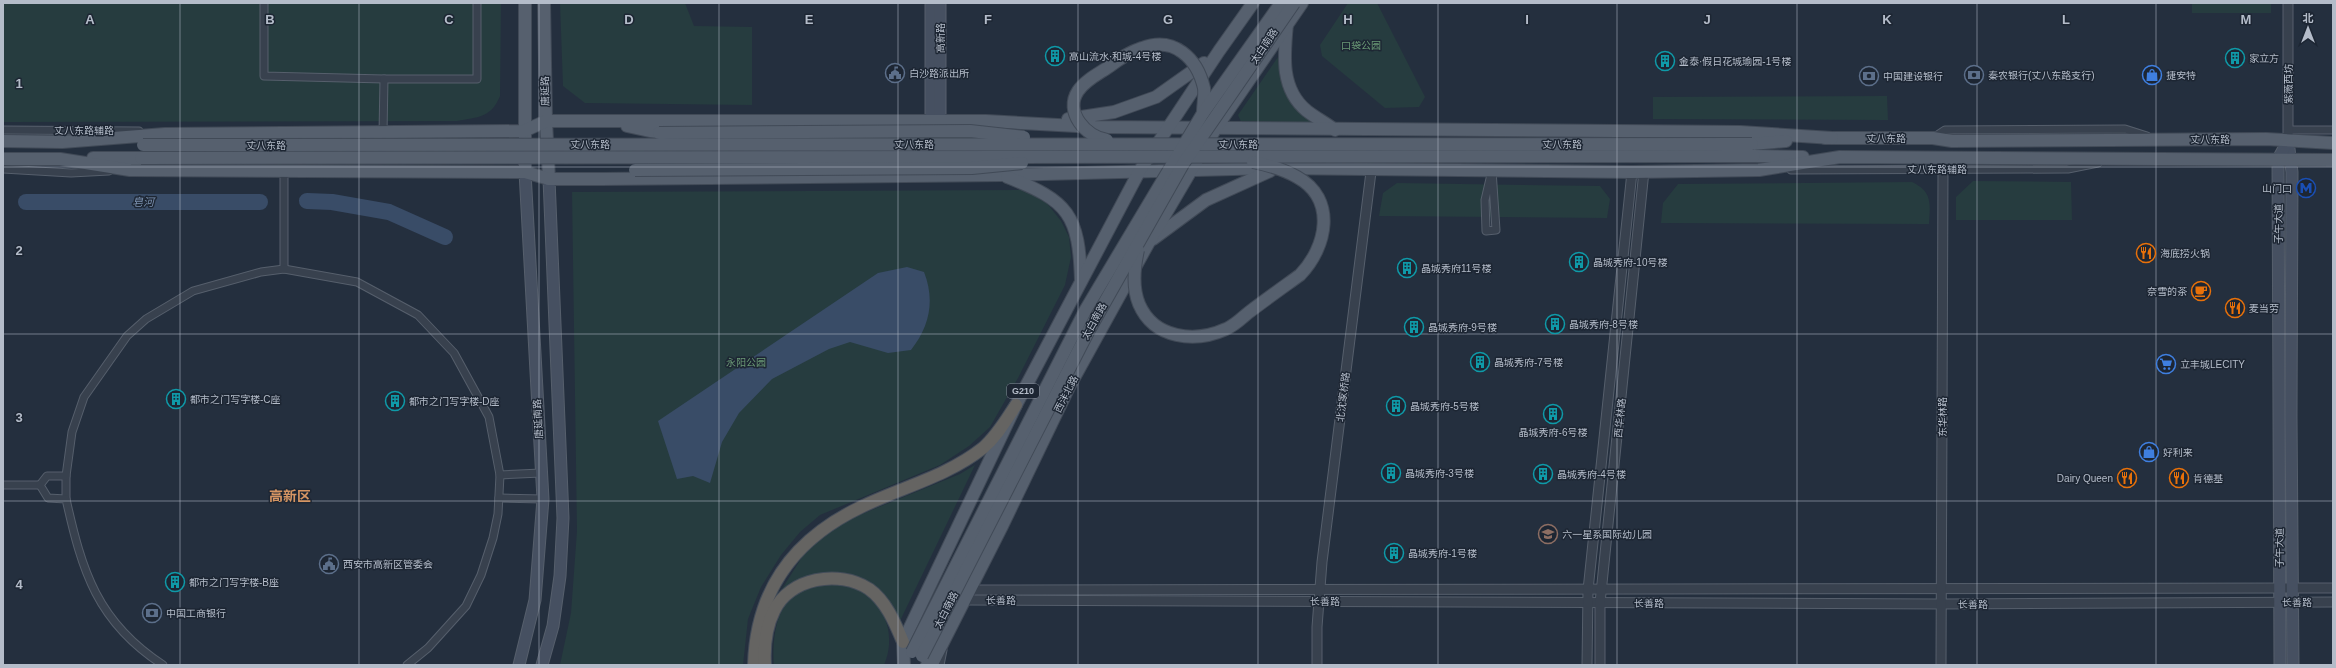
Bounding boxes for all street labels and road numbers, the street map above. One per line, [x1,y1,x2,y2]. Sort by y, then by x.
street label: 高新路 [935,23,946,53]
street label: 太白南路 [1248,26,1280,66]
street label: 紫薇西坊 [2283,64,2294,104]
street label: 唐延路 [539,76,551,106]
street label: 丈八东路辅路 [54,125,114,136]
street label: 丈八东路 [1866,133,1906,144]
street label: 丈八东路 [2190,134,2230,145]
street label: 丈八东路 [570,139,610,150]
street label: 丈八东路 [894,139,934,150]
street label: 丈八东路 [1218,139,1258,150]
street label: 丈八东路 [1542,139,1582,150]
street label: 丈八东路 [246,140,286,151]
street label: 丈八东路辅路 [1907,164,1967,175]
street label: 子午大道 [2273,204,2284,244]
street label: 太白南路 [1079,301,1109,341]
street label: 北沈家桥路 [1334,372,1352,422]
street label: 西沣北路 [1052,374,1080,414]
road number: G210 [1007,384,1039,398]
street label: 东华林路 [1937,397,1948,437]
street label: 西华林路 [1612,398,1628,438]
street label: 唐延南路 [531,399,545,439]
street label: 子午大道 [2274,528,2285,568]
street label: 太白南路 [932,590,960,630]
street label: 长善路 [986,595,1016,606]
street label: 长善路 [1310,596,1340,607]
street label: 长善路 [2282,597,2312,608]
street label: 长善路 [1634,598,1664,609]
street label: 长善路 [1958,599,1988,610]

